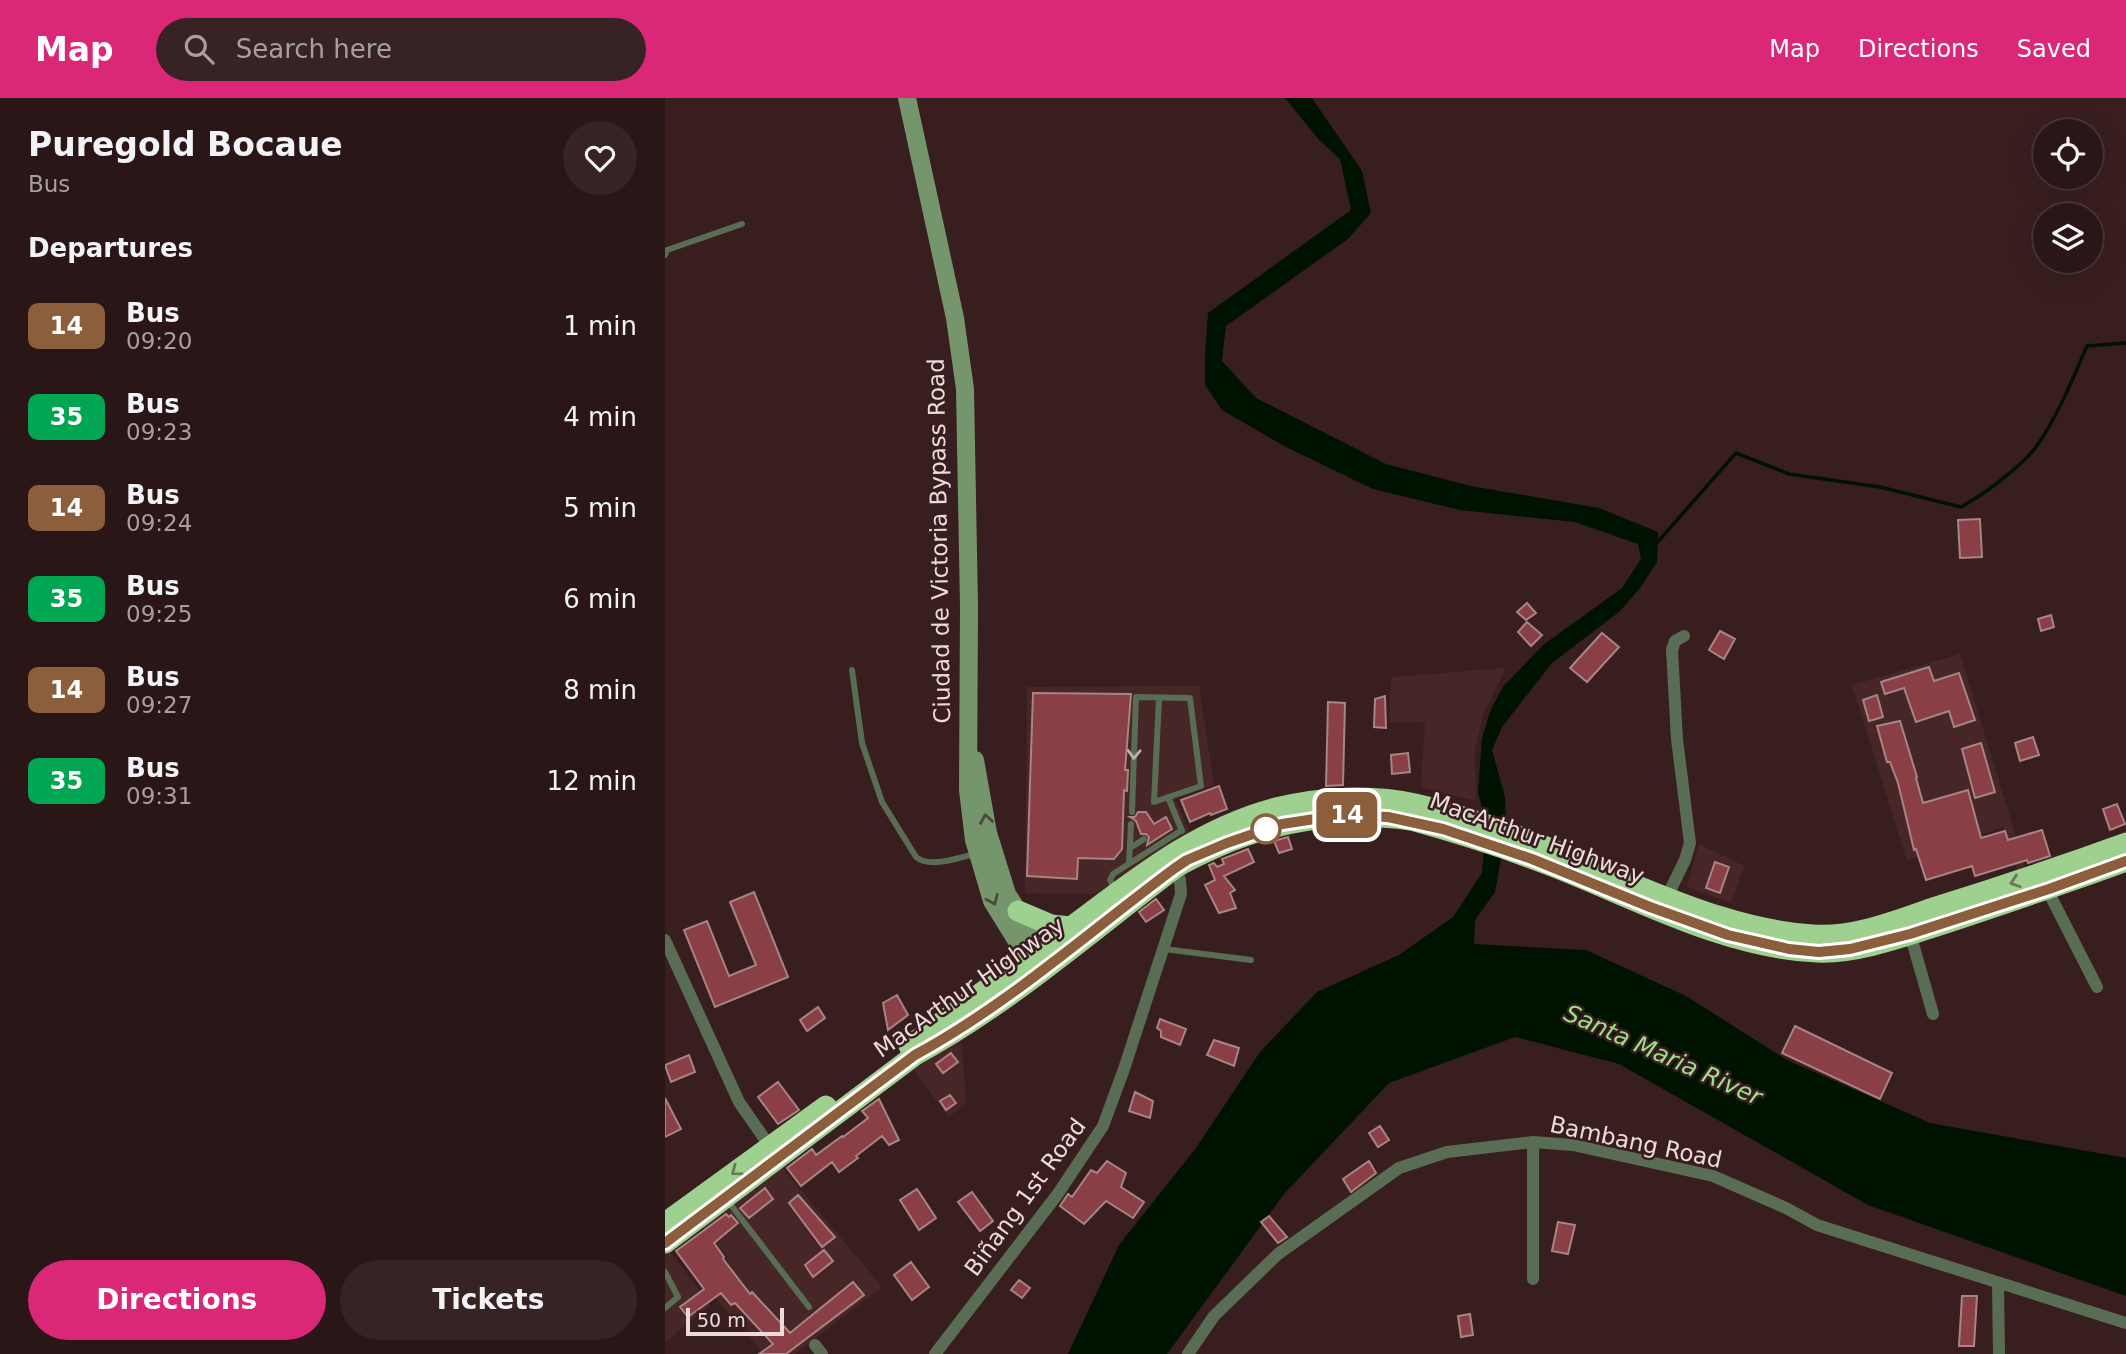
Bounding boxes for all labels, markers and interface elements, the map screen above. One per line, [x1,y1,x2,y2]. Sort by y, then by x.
search box [156,18,646,81]
text: Map [35,30,114,69]
icon: search [180,30,218,68]
text: Search here [236,34,392,64]
text: Map [1769,35,1820,63]
text: Directions [1858,35,1979,63]
text: Saved [2017,35,2091,63]
map controls [2033,119,2103,273]
button: locate [2033,119,2103,189]
button: heart [563,121,637,195]
text: Puregold Bocaue [28,125,343,164]
text: Bus [28,171,70,197]
button: layers [2033,203,2103,273]
text: Departures [28,233,193,263]
text: Bus [126,298,180,328]
text: 1 min [563,311,637,341]
text: 14 [50,312,83,340]
text: 09:20 [126,328,192,354]
street label: Ciudad de Victoria Bypass Road [923,358,955,724]
text: Bus [126,389,180,419]
text: 4 min [563,402,637,432]
text: 35 [50,403,83,431]
text: 09:23 [126,419,192,445]
text: Bus [126,480,180,510]
text: 5 min [563,493,637,523]
text: 14 [50,494,83,522]
text: 09:24 [126,510,192,536]
text: Bus [126,571,180,601]
text: 6 min [563,584,637,614]
text: 35 [50,585,83,613]
text: 09:25 [126,601,192,627]
text: Bus [126,662,180,692]
text: 8 min [563,675,637,705]
text: 14 [50,676,83,704]
text: 09:27 [126,692,192,718]
one-way arrow [1126,749,1141,760]
text: Bus [126,753,180,783]
text: 12 min [547,766,637,796]
text: 35 [50,767,83,795]
text: 09:31 [126,783,192,809]
street label: MacArthur Highway [1426,787,1648,889]
line badge: 14 [1315,792,1379,838]
text: 14 [1330,801,1364,829]
one-way arrow [979,813,994,825]
unlabelled marker [1251,814,1281,844]
one-way arrow [2010,874,2022,888]
one-way arrow [985,892,999,905]
street label: MacArthur Highway [869,912,1069,1062]
water label: Santa Maria River [1560,999,1768,1112]
street label: Bambang Road [1548,1111,1724,1173]
street label: Biñang 1st Road [959,1113,1091,1281]
one-way arrow [731,1163,744,1175]
button: Directions [28,1260,326,1340]
button: Tickets [340,1260,637,1340]
scale bar [686,1305,784,1337]
text: 50 m [697,1309,746,1331]

